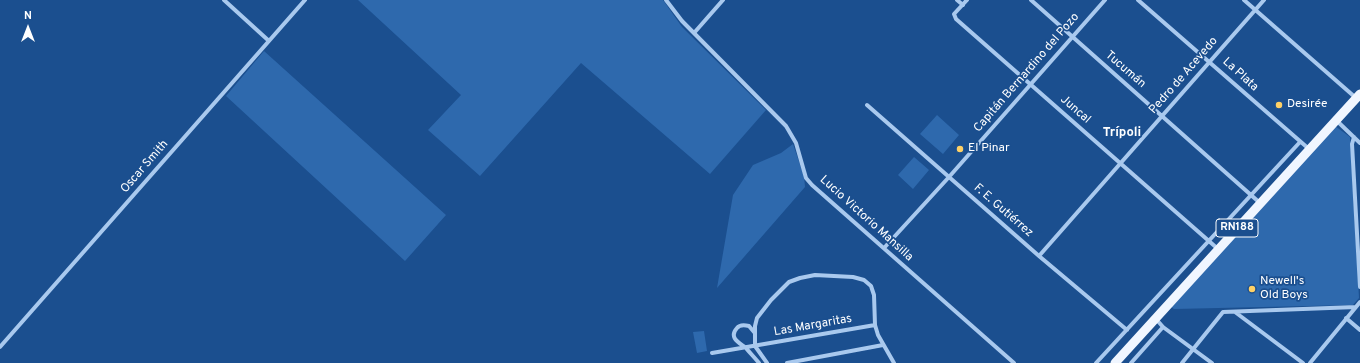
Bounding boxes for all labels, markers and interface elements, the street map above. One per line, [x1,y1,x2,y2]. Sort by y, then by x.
north arrow [8,8,48,48]
text: N [24,9,32,23]
street label: Capitán Bernardino del Pozo [971,10,1083,136]
street label: Pedro de Acevedo [1147,35,1221,117]
street label: Tucumán [1102,48,1148,92]
street label: La Plata [1219,55,1261,95]
street label: Juncal [1057,93,1093,127]
place label: Desirée [1287,98,1327,112]
marker: Desirée [1274,100,1284,110]
district label: Trípoli [1103,125,1141,141]
street label: Oscar Smith [118,138,172,196]
place label: El Pinar [968,142,1010,156]
marker: El Pinar [955,144,965,154]
street label: Lucio Victorio Mansilla [816,173,916,265]
street label: F. E. Gutiérrez [970,181,1036,241]
road number: RN188 [1216,219,1258,237]
place label: Newell's Old Boys [1260,275,1308,303]
marker: Newell's Old Boys [1247,284,1257,294]
street label: Las Margaritas [773,312,853,340]

